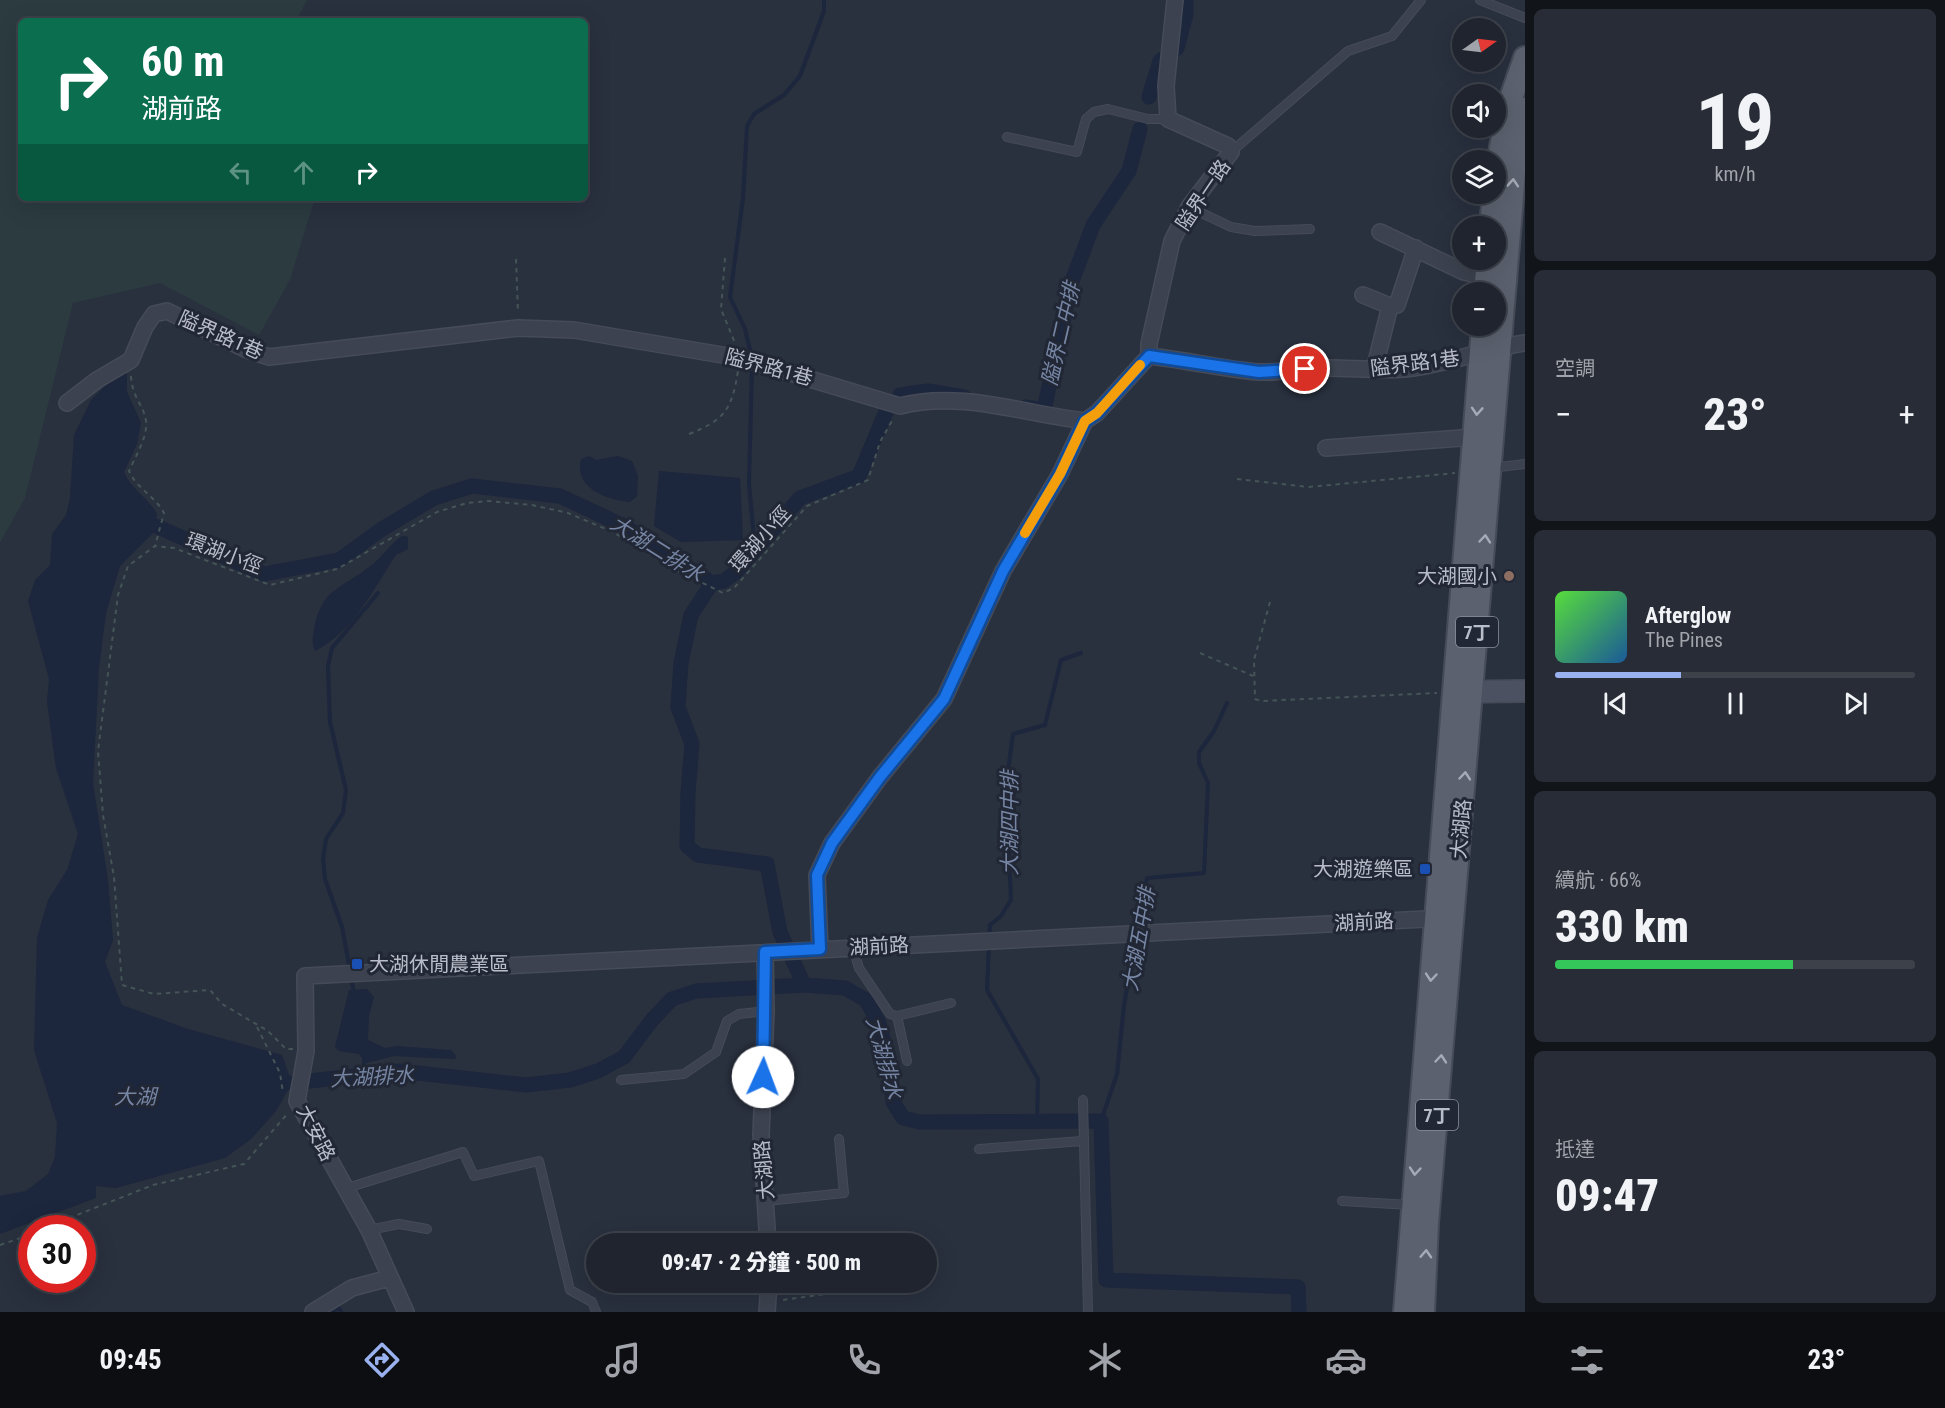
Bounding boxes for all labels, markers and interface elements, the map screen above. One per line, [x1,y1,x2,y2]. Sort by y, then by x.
north arrow [1452,18,1506,72]
map controls [1452,18,1506,336]
text: 60 m [141,37,224,86]
icon: right [42,42,120,120]
text: 19 [1696,77,1774,168]
button: sound [1452,84,1506,138]
text: 湖前路 [141,93,222,125]
button: layers [1452,150,1506,204]
street label: 隘界一路 [1171,155,1235,235]
icon: left [224,156,257,189]
icon: ahead [287,156,320,189]
icon: right [350,156,383,189]
text: km/h [1714,162,1756,186]
one-way arrow [1506,179,1519,188]
button: + [1452,216,1506,270]
water label: 隘界二中排 [1037,277,1085,388]
button: − [1452,282,1506,336]
street label: 隘界路1巷 [175,306,267,364]
pin [1279,343,1330,394]
street label: 隘界路1巷 [722,344,816,390]
street label: 隘界路1巷 [1369,346,1461,380]
icon: arrive [1288,352,1321,385]
text: 空調 [1555,356,1595,380]
text: 23° [1703,388,1767,441]
text: − [1555,395,1572,434]
text: + [1899,395,1915,434]
one-way arrow [1471,406,1484,415]
street label: 環湖小徑 [724,501,796,577]
water label: 大湖二排水 [606,511,709,588]
street label: 環湖小徑 [182,527,266,579]
one-way arrow [1478,535,1491,544]
place label: 大湖國小 [1417,564,1497,588]
marker: 大湖國小 [1502,569,1516,583]
text: Afterglow [1645,603,1731,628]
road number: 7丁 [1456,617,1498,647]
text: The Pines [1645,628,1723,652]
icon: previous [1599,687,1632,720]
icon: pause [1719,687,1752,720]
icon: next [1839,687,1872,720]
water label: 大湖四中排 [998,768,1022,876]
one-way arrow [1459,771,1472,780]
street label: 大湖路 [1446,798,1476,860]
place label: 大湖遊樂區 [1313,857,1413,881]
marker: 大湖遊樂區 [1418,862,1432,876]
text: 續航 · 66% [1555,868,1641,892]
water label: 大湖五中排 [1118,882,1160,993]
text: 330 km [1555,900,1689,953]
street label: 湖前路 [1333,908,1395,936]
street label: 湖前路 [848,932,910,960]
place label: 大湖休閒農業區 [369,952,509,976]
marker: 大湖休閒農業區 [350,957,364,971]
one-way arrow [1424,972,1437,981]
water label: 大湖排水 [862,1014,907,1103]
position arrow [731,1045,795,1109]
one-way arrow [1434,1055,1447,1064]
water label: 大湖排水 [329,1063,416,1091]
water label: 大湖 [114,1085,159,1109]
road number: 7丁 [1416,1100,1458,1130]
street label: 大安路 [292,1101,340,1165]
text: 抵達 [1555,1137,1595,1161]
street label: 大湖路 [749,1139,779,1201]
one-way arrow [1409,1167,1422,1176]
text: 09:47 [1555,1169,1659,1222]
speed limit sign: 30 [18,1215,96,1293]
one-way arrow [1419,1249,1432,1258]
text: 09:47 · 2 分鐘 · 500 m [662,1250,861,1275]
icon: directions [361,1339,403,1381]
icon: music [602,1339,644,1381]
icon: phone [843,1339,885,1381]
icon: climate [1084,1339,1126,1381]
icon: car [1325,1339,1367,1381]
icon: filters [1566,1339,1608,1381]
text: 09:45 [100,1344,162,1376]
text: 23° [1808,1344,1845,1376]

